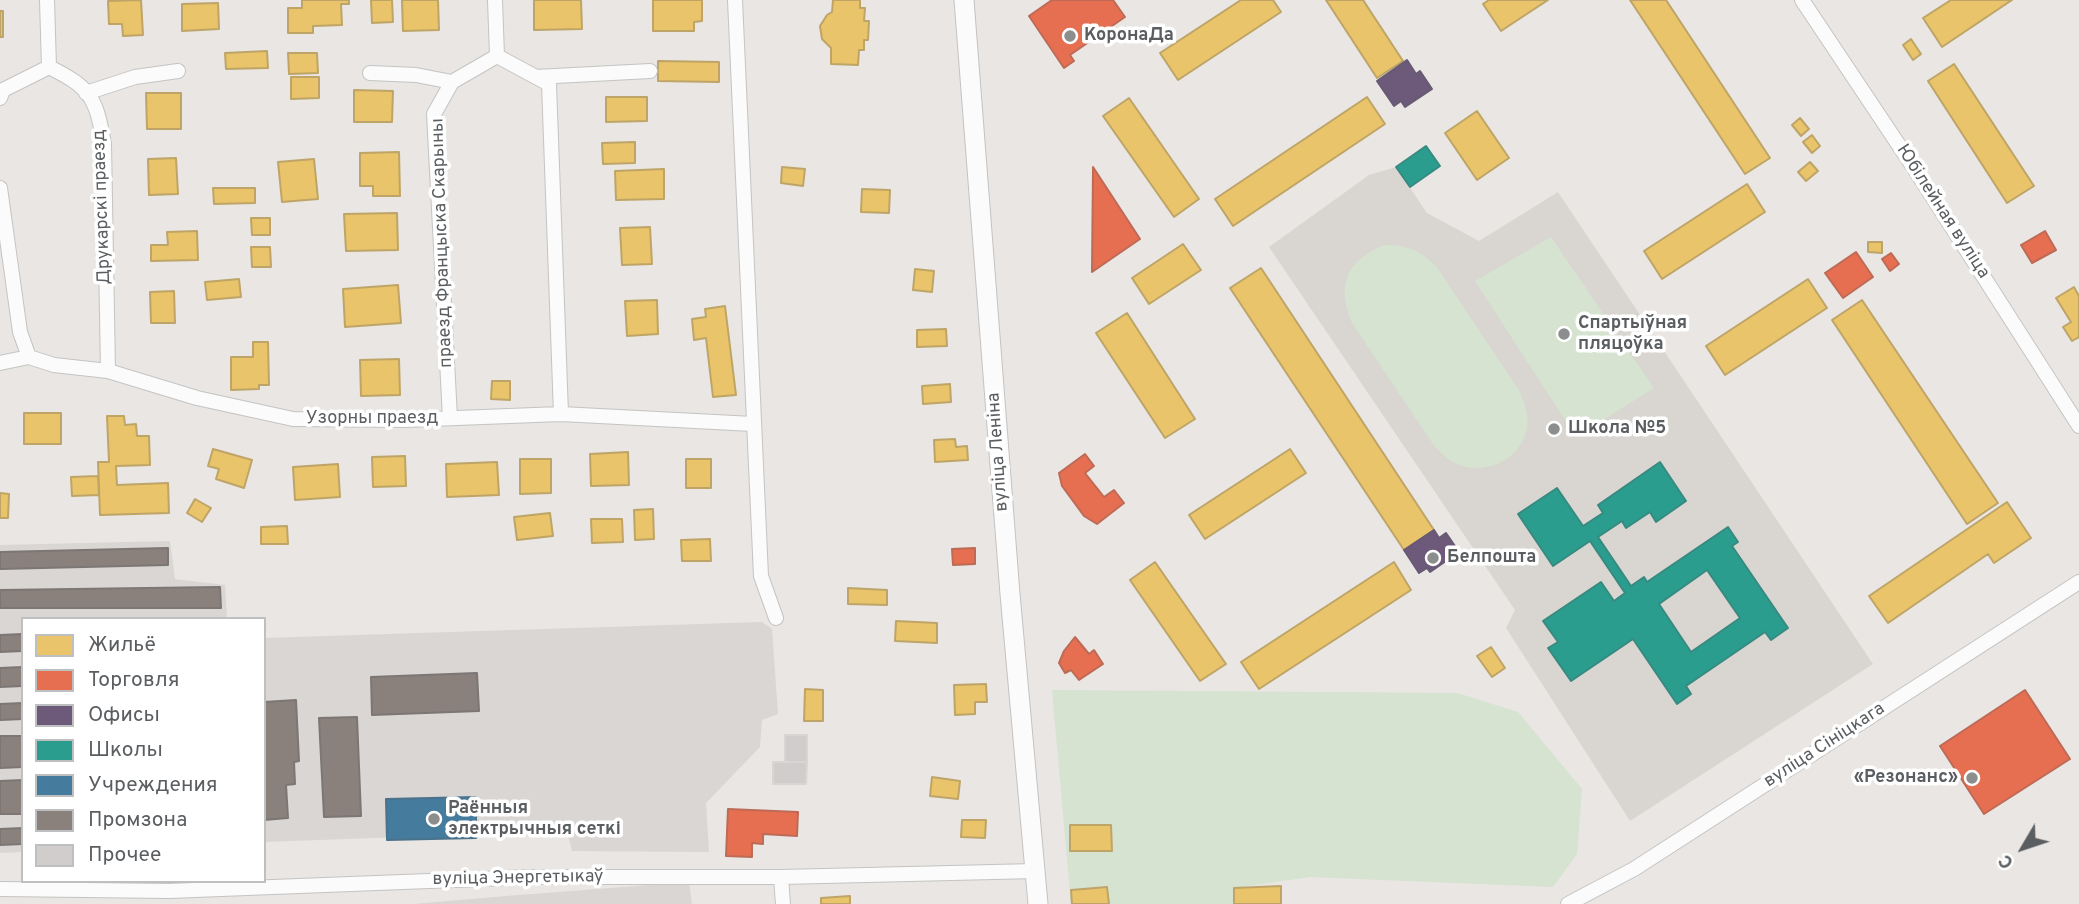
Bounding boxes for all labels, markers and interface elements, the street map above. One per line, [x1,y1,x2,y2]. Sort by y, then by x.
place label: КоронаДа [1084,25,1174,47]
marker: КоронаДа [1062,28,1078,44]
street label: праезд Францыска Скарыны [428,118,458,368]
street label: Друкарскі праезд [89,129,117,285]
street label: Юбілейная вуліца [1891,141,1993,283]
place label: Спартыўная пляцоўка [1578,313,1687,356]
marker: Спартыўная пляцоўка [1556,326,1572,342]
street label: вуліца Леніна [984,392,1014,512]
street label: Узорны праезд [306,408,438,430]
place label: Школа №5 [1568,418,1666,440]
marker: Школа №5 [1546,421,1562,437]
place label: Белпошта [1447,547,1536,569]
marker: Белпошта [1425,550,1441,566]
legend [21,617,266,883]
text: Жильё [88,632,156,659]
text: Торговля [88,667,179,694]
street label: вуліца Сініцкага [1761,699,1889,793]
text: Офисы [88,702,160,729]
text: Школы [88,737,163,764]
place label: «Резонанс» [1854,767,1958,789]
marker: «Резонанс» [1964,770,1980,786]
text: Учреждения [88,772,217,799]
place label: Раённыя электрычныя сеткі [448,798,621,840]
text: Промзона [88,807,187,834]
marker: Раённыя электрычныя сеткі [426,811,442,827]
north arrow [1988,813,2058,883]
text: Прочее [88,842,161,869]
text: С [1994,849,2020,873]
street label: вуліца Энергетыкаў [432,867,604,891]

